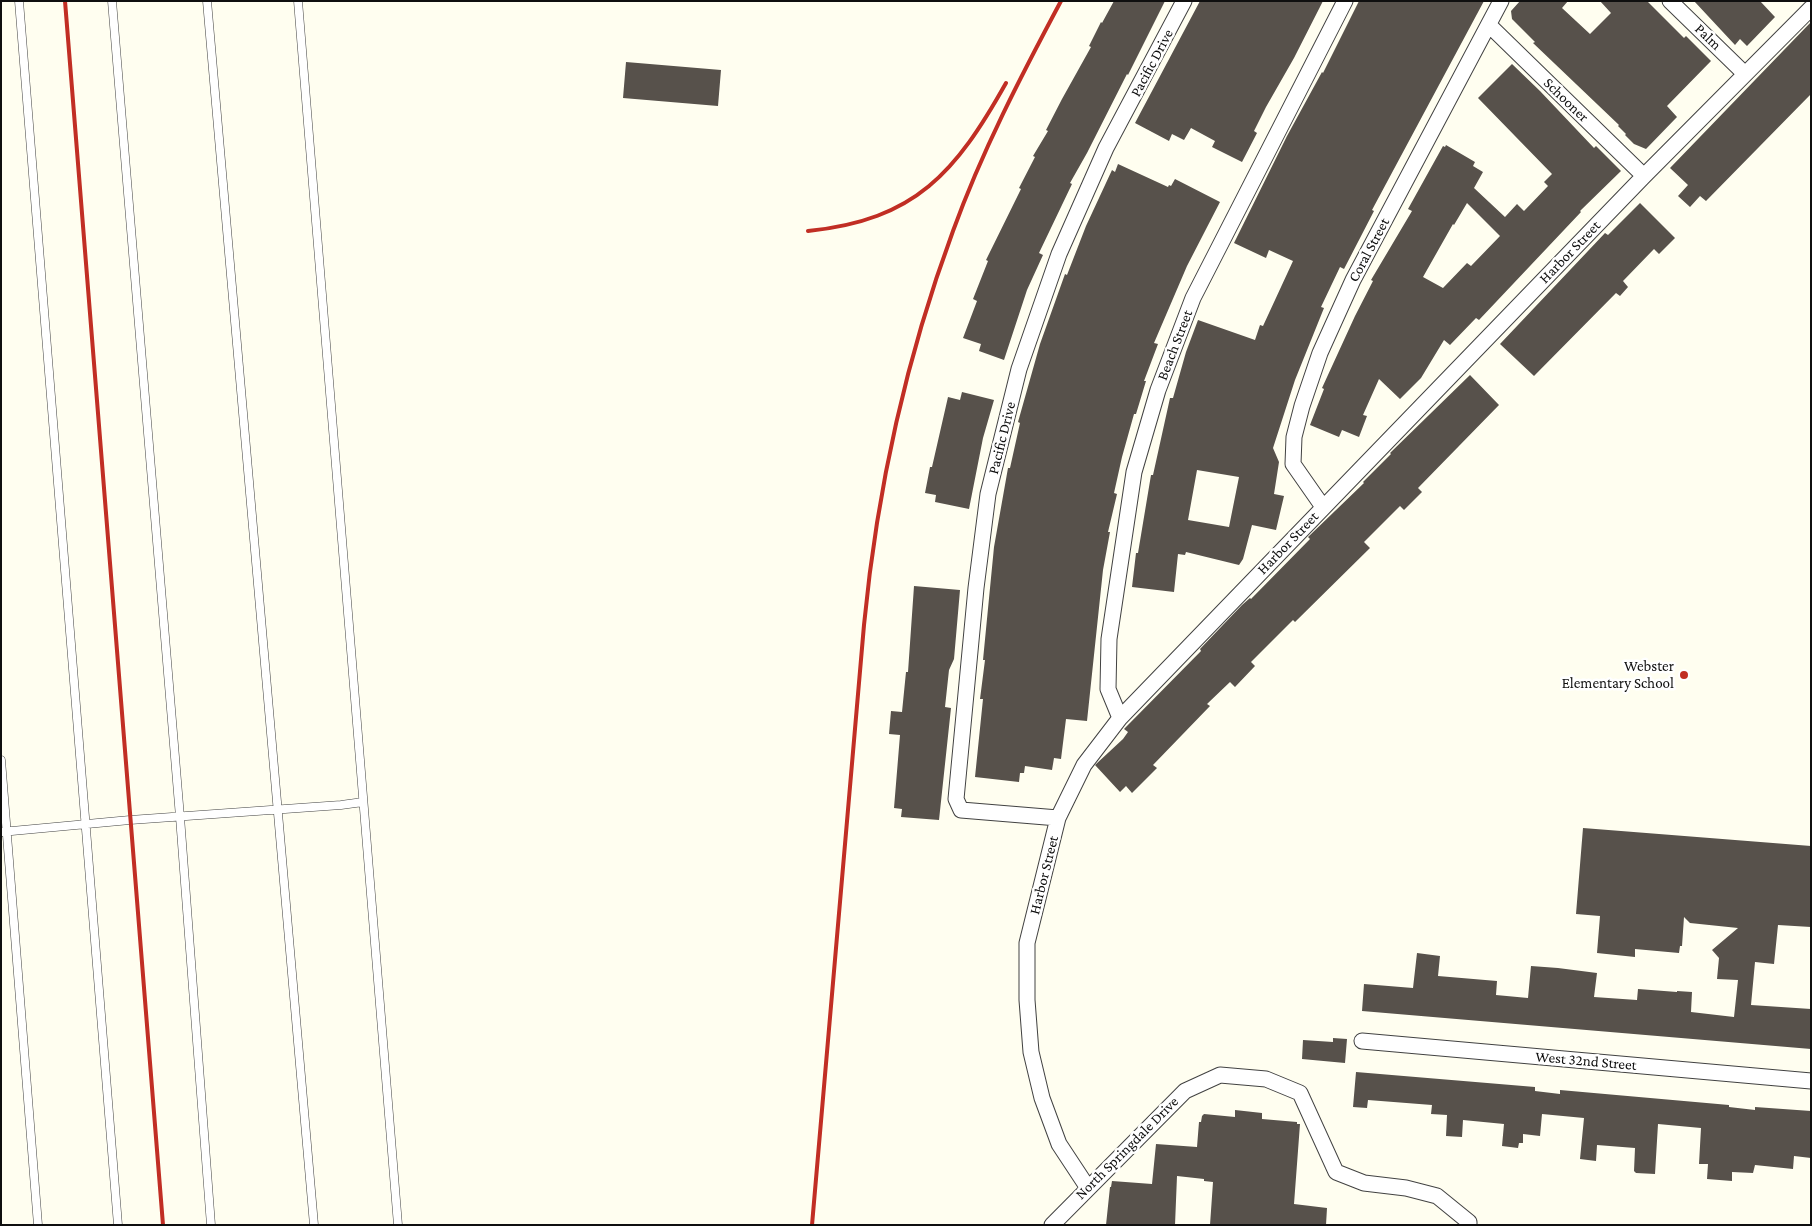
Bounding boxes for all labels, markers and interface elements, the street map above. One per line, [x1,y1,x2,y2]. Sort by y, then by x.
street label: Palm [1691,20,1725,54]
street label: Pacific Drive [1127,26,1177,100]
street label: Schooner [1540,74,1592,126]
street label: Coral Street [1345,215,1393,285]
street label: Harbor Street [1536,217,1604,287]
street label: Beach Street [1153,307,1197,383]
street label: Pacific Drive [984,400,1020,476]
street label: Harbor Street [1254,508,1322,578]
place label: Webster Elementary School [1562,657,1674,692]
marker: Webster Elementary School [1678,669,1690,681]
street label: Harbor Street [1026,834,1062,916]
street label: West 32nd Street [1535,1048,1637,1074]
street label: North Springdale Drive [1072,1093,1182,1203]

